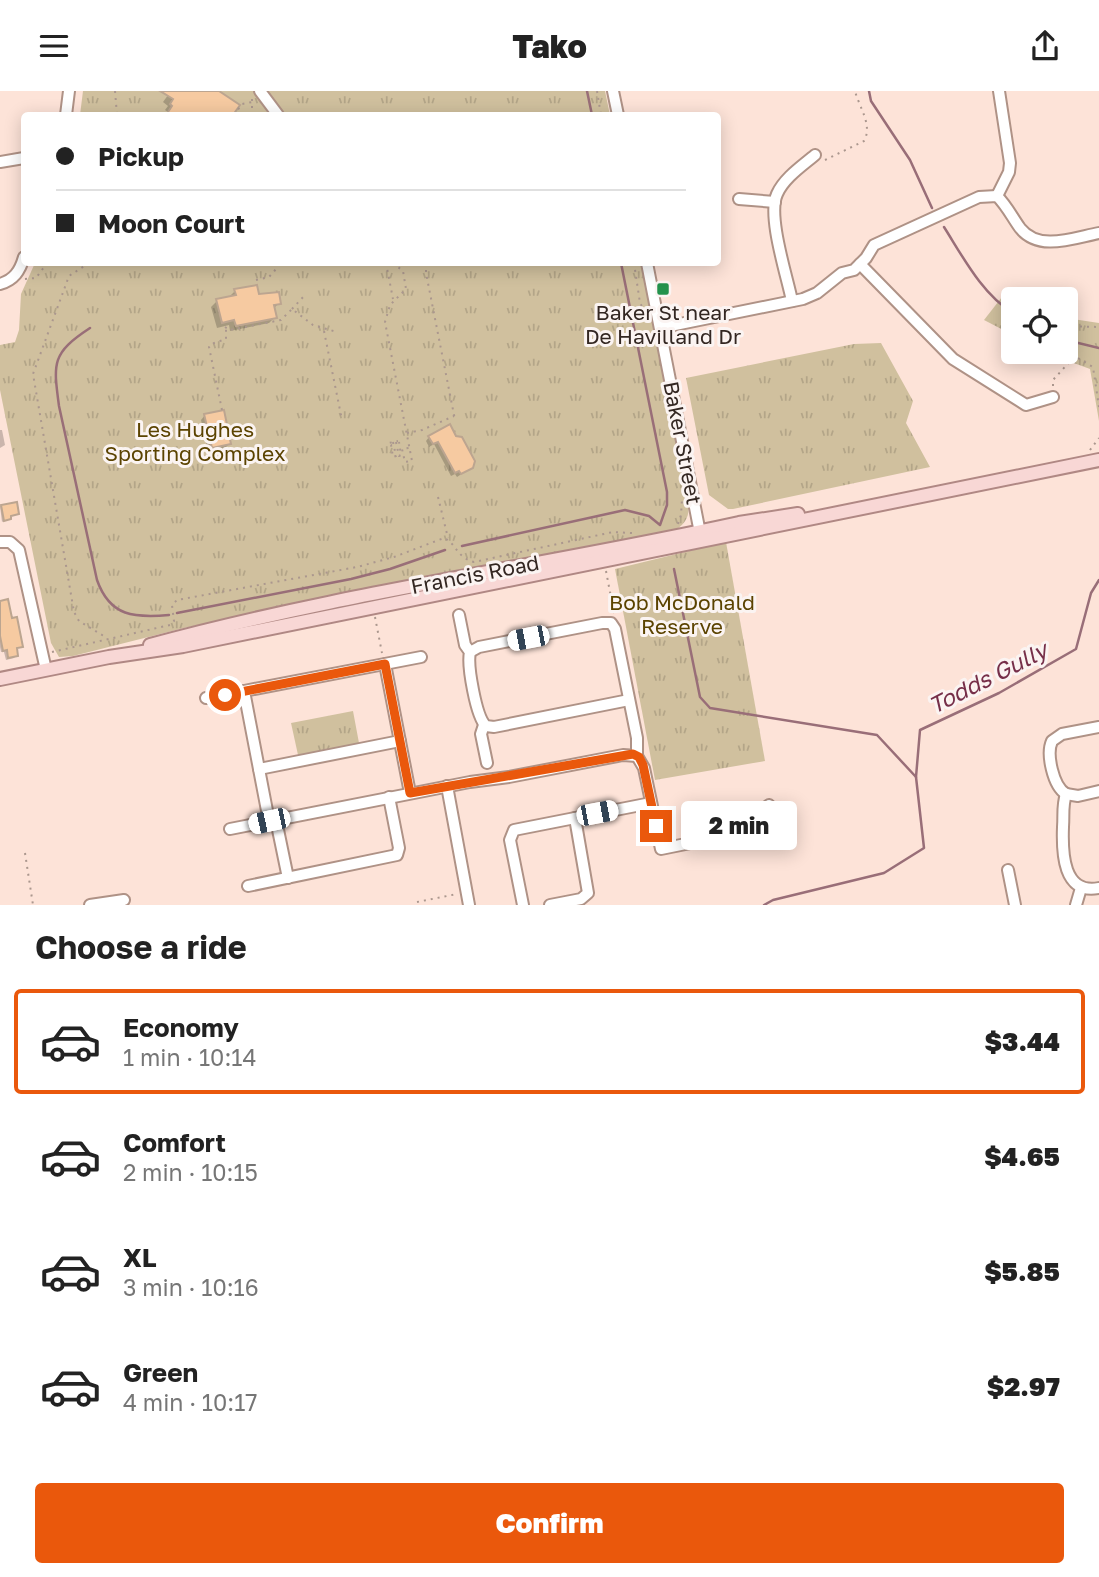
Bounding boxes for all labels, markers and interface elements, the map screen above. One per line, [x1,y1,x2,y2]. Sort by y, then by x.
icon: menu [35,27,73,65]
text: Tako [512,27,587,65]
icon: share [1026,27,1064,65]
text: Pickup [98,141,184,172]
text: Moon Court [98,208,245,239]
marker: Baker St near De Havilland Dr [655,281,671,297]
map controls [1001,287,1078,364]
button: locate [1001,287,1078,364]
place label: Baker St near De Havilland Dr [585,299,741,349]
street label: Baker Street [658,379,708,507]
park label: Les Hughes Sporting Complex [105,416,286,466]
street label: Francis Road [408,549,541,599]
park label: Bob McDonald Reserve [609,589,755,639]
car [506,624,551,652]
water label: Todds Gully [923,634,1054,719]
route start [209,679,241,711]
car [575,799,620,827]
callout: 2 min [680,801,796,851]
car [247,806,292,836]
route end [640,810,672,842]
text: 2 min [709,811,769,839]
text: Choose a ride [35,928,247,966]
icon: car [39,1010,102,1073]
text: Economy [123,1012,239,1043]
text: $3.44 [985,1026,1060,1057]
text: 1 min · 10:14 [123,1043,256,1071]
icon: car [39,1125,102,1188]
text: Comfort [123,1127,226,1158]
text: $4.65 [984,1141,1060,1172]
text: 2 min · 10:15 [123,1158,258,1186]
icon: car [39,1240,102,1303]
text: XL [123,1242,157,1273]
text: $5.85 [984,1256,1060,1287]
text: 3 min · 10:16 [123,1273,259,1301]
icon: car [39,1355,102,1418]
text: Green [123,1357,198,1388]
text: $2.97 [987,1371,1060,1402]
text: 4 min · 10:17 [123,1388,258,1416]
button: Confirm [35,1483,1064,1563]

